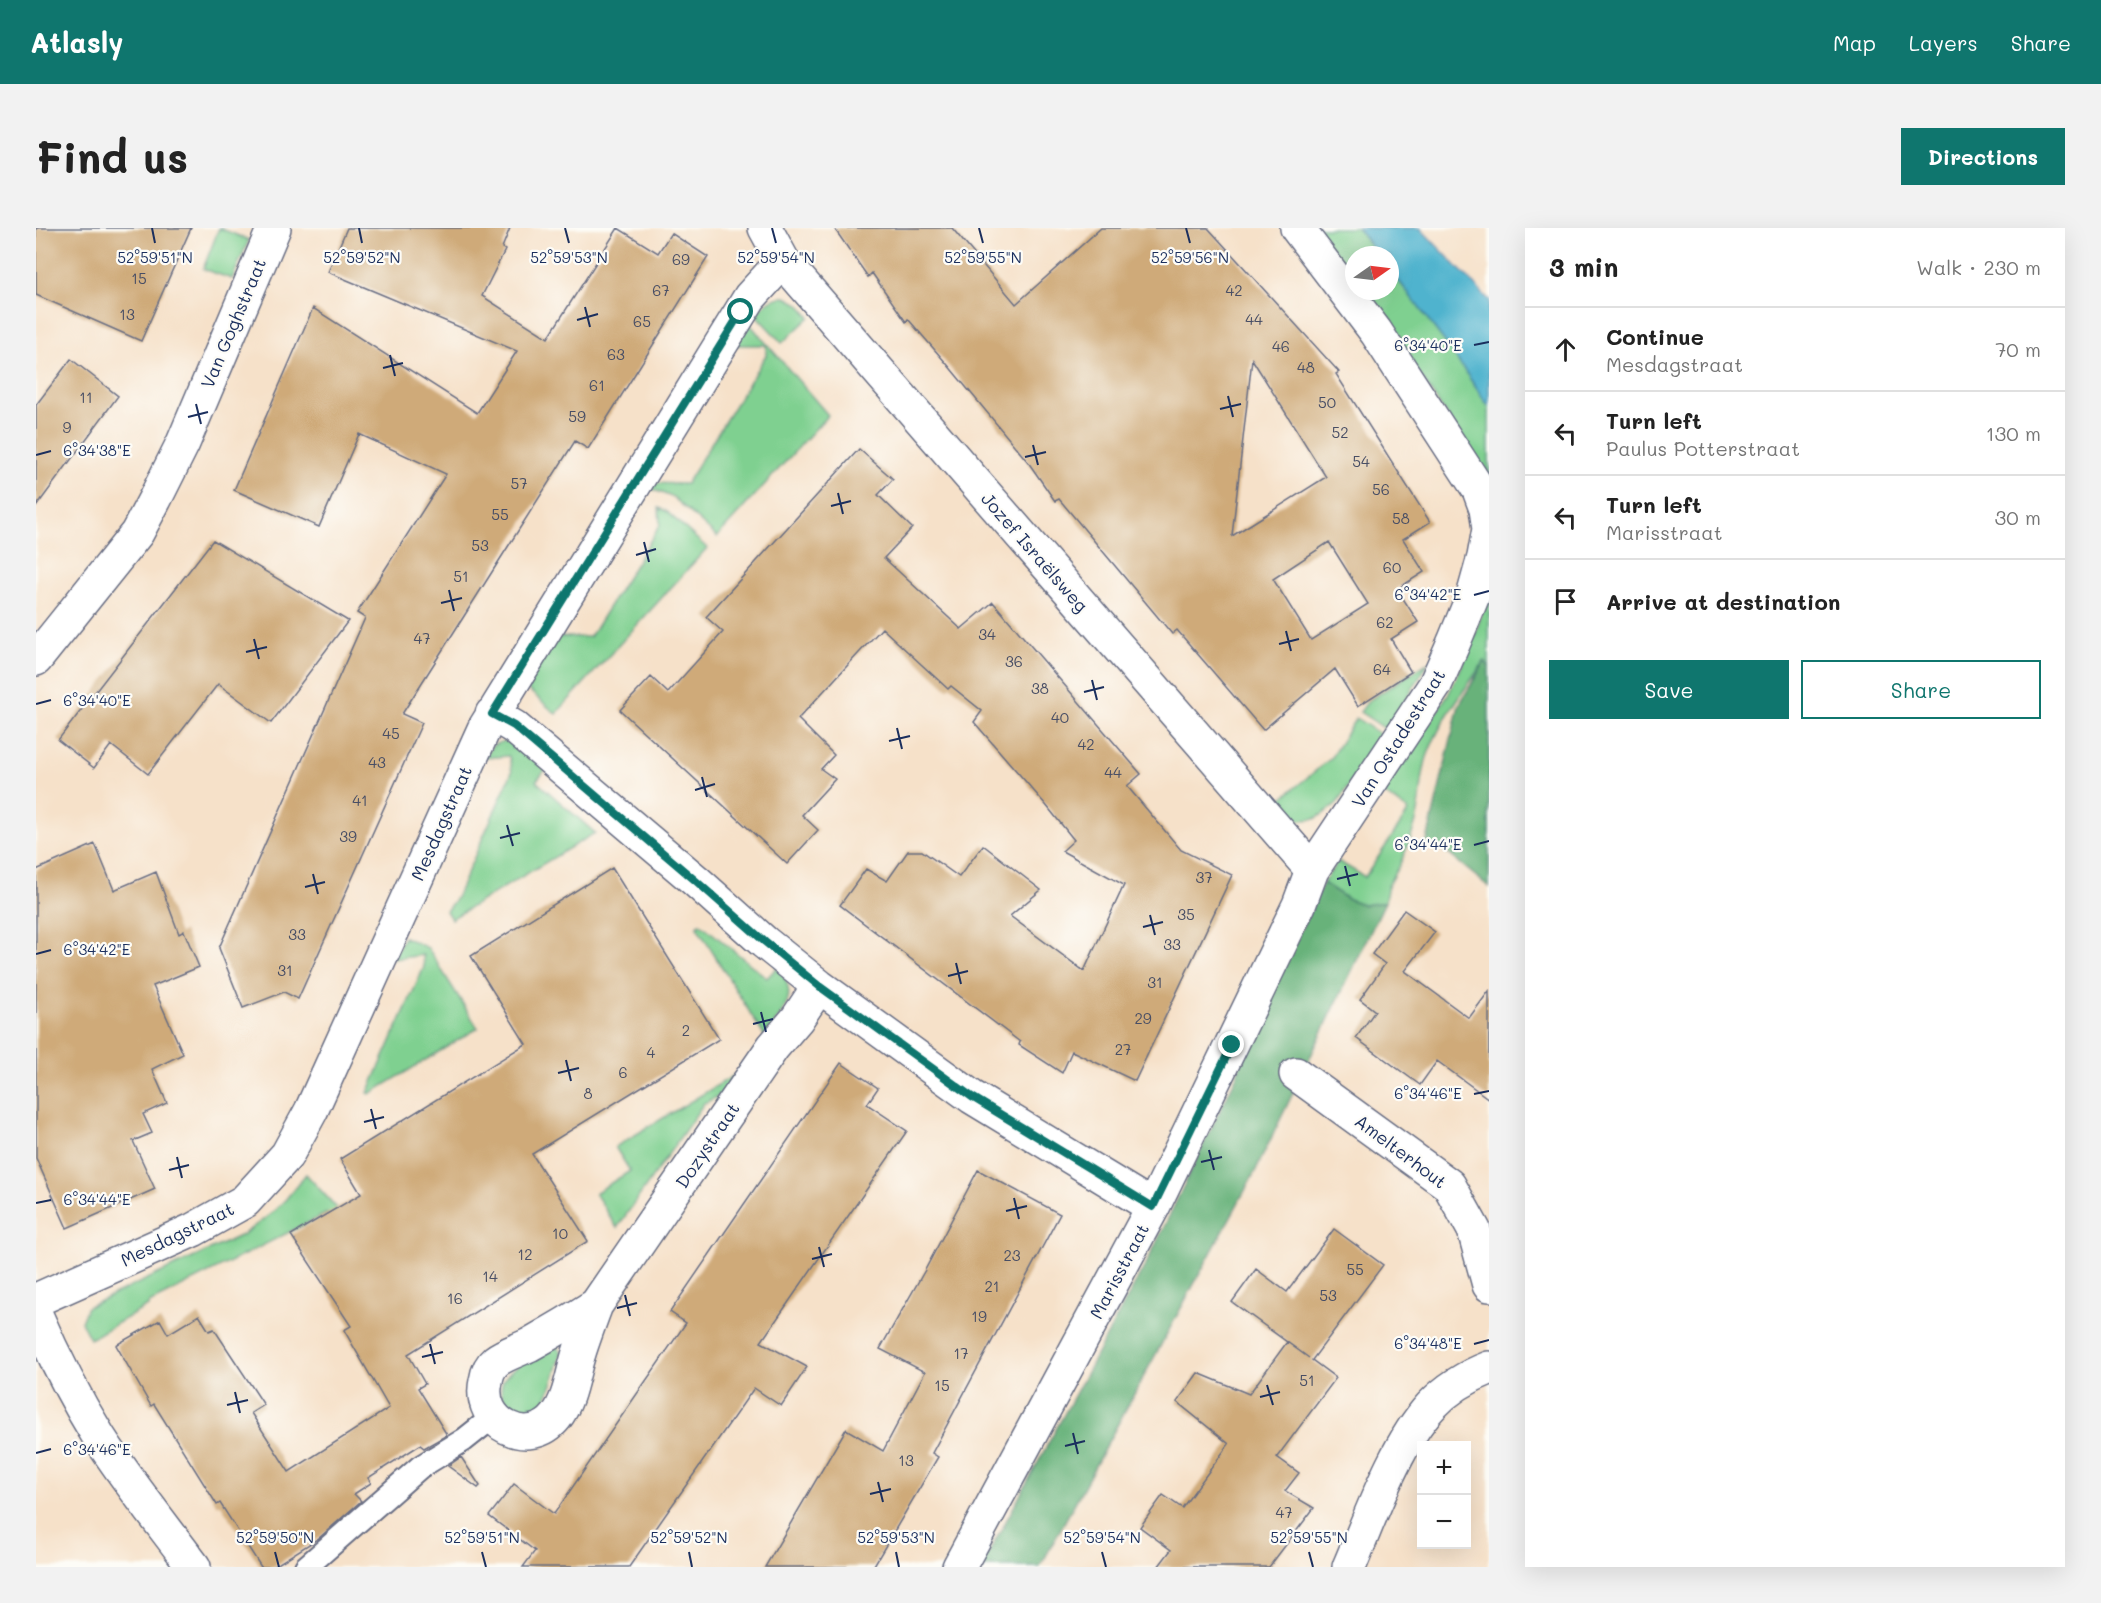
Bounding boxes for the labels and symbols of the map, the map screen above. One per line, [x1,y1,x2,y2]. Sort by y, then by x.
north arrow [1345,246,1399,300]
text: 52°59'51"N [117,247,193,267]
text: 52°59'52"N [323,247,401,267]
text: 52°59'53"N [530,247,608,267]
text: 52°59'54"N [737,247,815,267]
text: 52°59'55"N [944,247,1022,267]
text: 52°59'56"N [1151,247,1229,267]
house number: 69 [672,249,690,269]
street label: Van Goghstraat [195,254,271,392]
house number: 15 [131,268,147,288]
house number: 67 [652,280,670,300]
house number: 42 [1225,280,1243,300]
route start [727,298,753,324]
house number: 13 [119,304,135,324]
house number: 44 [1245,309,1263,329]
house number: 65 [633,311,651,331]
text: 6°34'40"E [1394,335,1462,355]
house number: 46 [1272,336,1290,356]
house number: 63 [607,344,625,364]
house number: 48 [1297,357,1315,377]
house number: 61 [589,375,605,395]
house number: 11 [79,387,93,407]
house number: 50 [1318,392,1336,412]
house number: 59 [568,406,586,426]
house number: 9 [63,417,72,437]
house number: 52 [1331,422,1349,442]
text: 6°34'38"E [63,440,131,460]
house number: 54 [1352,451,1370,471]
house number: 57 [510,473,528,493]
house number: 56 [1372,479,1390,499]
street label: Jozef Israëlsweg [976,487,1094,617]
house number: 55 [491,504,509,524]
house number: 58 [1392,508,1410,528]
house number: 53 [471,535,489,555]
house number: 60 [1383,557,1401,577]
house number: 51 [453,566,469,586]
text: 6°34'42"E [1395,584,1462,604]
house number: 62 [1376,612,1394,632]
house number: 34 [978,624,996,644]
house number: 47 [413,628,431,648]
house number: 36 [1005,651,1023,671]
house number: 64 [1373,659,1391,679]
street label: Van Ostadestraat [1346,664,1450,812]
house number: 38 [1031,678,1049,698]
text: 6°34'40"E [63,690,131,710]
house number: 40 [1051,707,1069,727]
house number: 45 [382,723,400,743]
house number: 42 [1077,734,1095,754]
house number: 43 [368,752,386,772]
street label: Mesdagstraat [405,762,477,884]
house number: 44 [1104,762,1122,782]
house number: 41 [352,790,368,810]
house number: 39 [339,826,357,846]
text: 6°34'44"E [1394,834,1462,854]
house number: 37 [1195,867,1213,887]
house number: 35 [1177,904,1195,924]
house number: 33 [288,924,306,944]
house number: 33 [1163,934,1181,954]
text: 6°34'42"E [64,939,131,959]
house number: 31 [277,960,293,980]
house number: 31 [1147,972,1163,992]
house number: 29 [1134,1008,1152,1028]
house number: 2 [682,1020,690,1040]
route end [1218,1031,1244,1057]
house number: 27 [1115,1039,1131,1059]
house number: 4 [647,1042,656,1062]
house number: 6 [618,1062,628,1082]
house number: 8 [583,1083,593,1103]
text: 6°34'46"E [1394,1083,1462,1103]
street label: Dozystraat [670,1097,744,1193]
street label: Amelterhout [1350,1109,1452,1193]
text: 6°34'44"E [63,1189,131,1209]
street label: Mesdagstraat [116,1196,238,1272]
street label: Marisstraat [1084,1219,1154,1323]
house number: 10 [552,1223,568,1243]
house number: 12 [517,1244,533,1264]
house number: 23 [1003,1245,1021,1265]
house number: 55 [1346,1259,1364,1279]
house number: 14 [482,1266,498,1286]
house number: 21 [984,1276,1000,1296]
house number: 53 [1319,1285,1337,1305]
house number: 16 [447,1288,463,1308]
house number: 19 [971,1306,987,1326]
text: 6°34'48"E [1394,1333,1462,1353]
house number: 17 [953,1343,969,1363]
house number: 51 [1299,1370,1315,1390]
house number: 15 [934,1375,950,1395]
text: 6°34'46"E [63,1439,131,1459]
house number: 13 [898,1450,914,1470]
house number: 47 [1275,1502,1293,1522]
text: 52°59'50"N [236,1527,314,1547]
text: 52°59'51"N [444,1527,520,1547]
text: 52°59'52"N [650,1527,728,1547]
text: 52°59'53"N [857,1527,935,1547]
text: 52°59'54"N [1063,1527,1141,1547]
text: 52°59'55"N [1270,1527,1348,1547]

